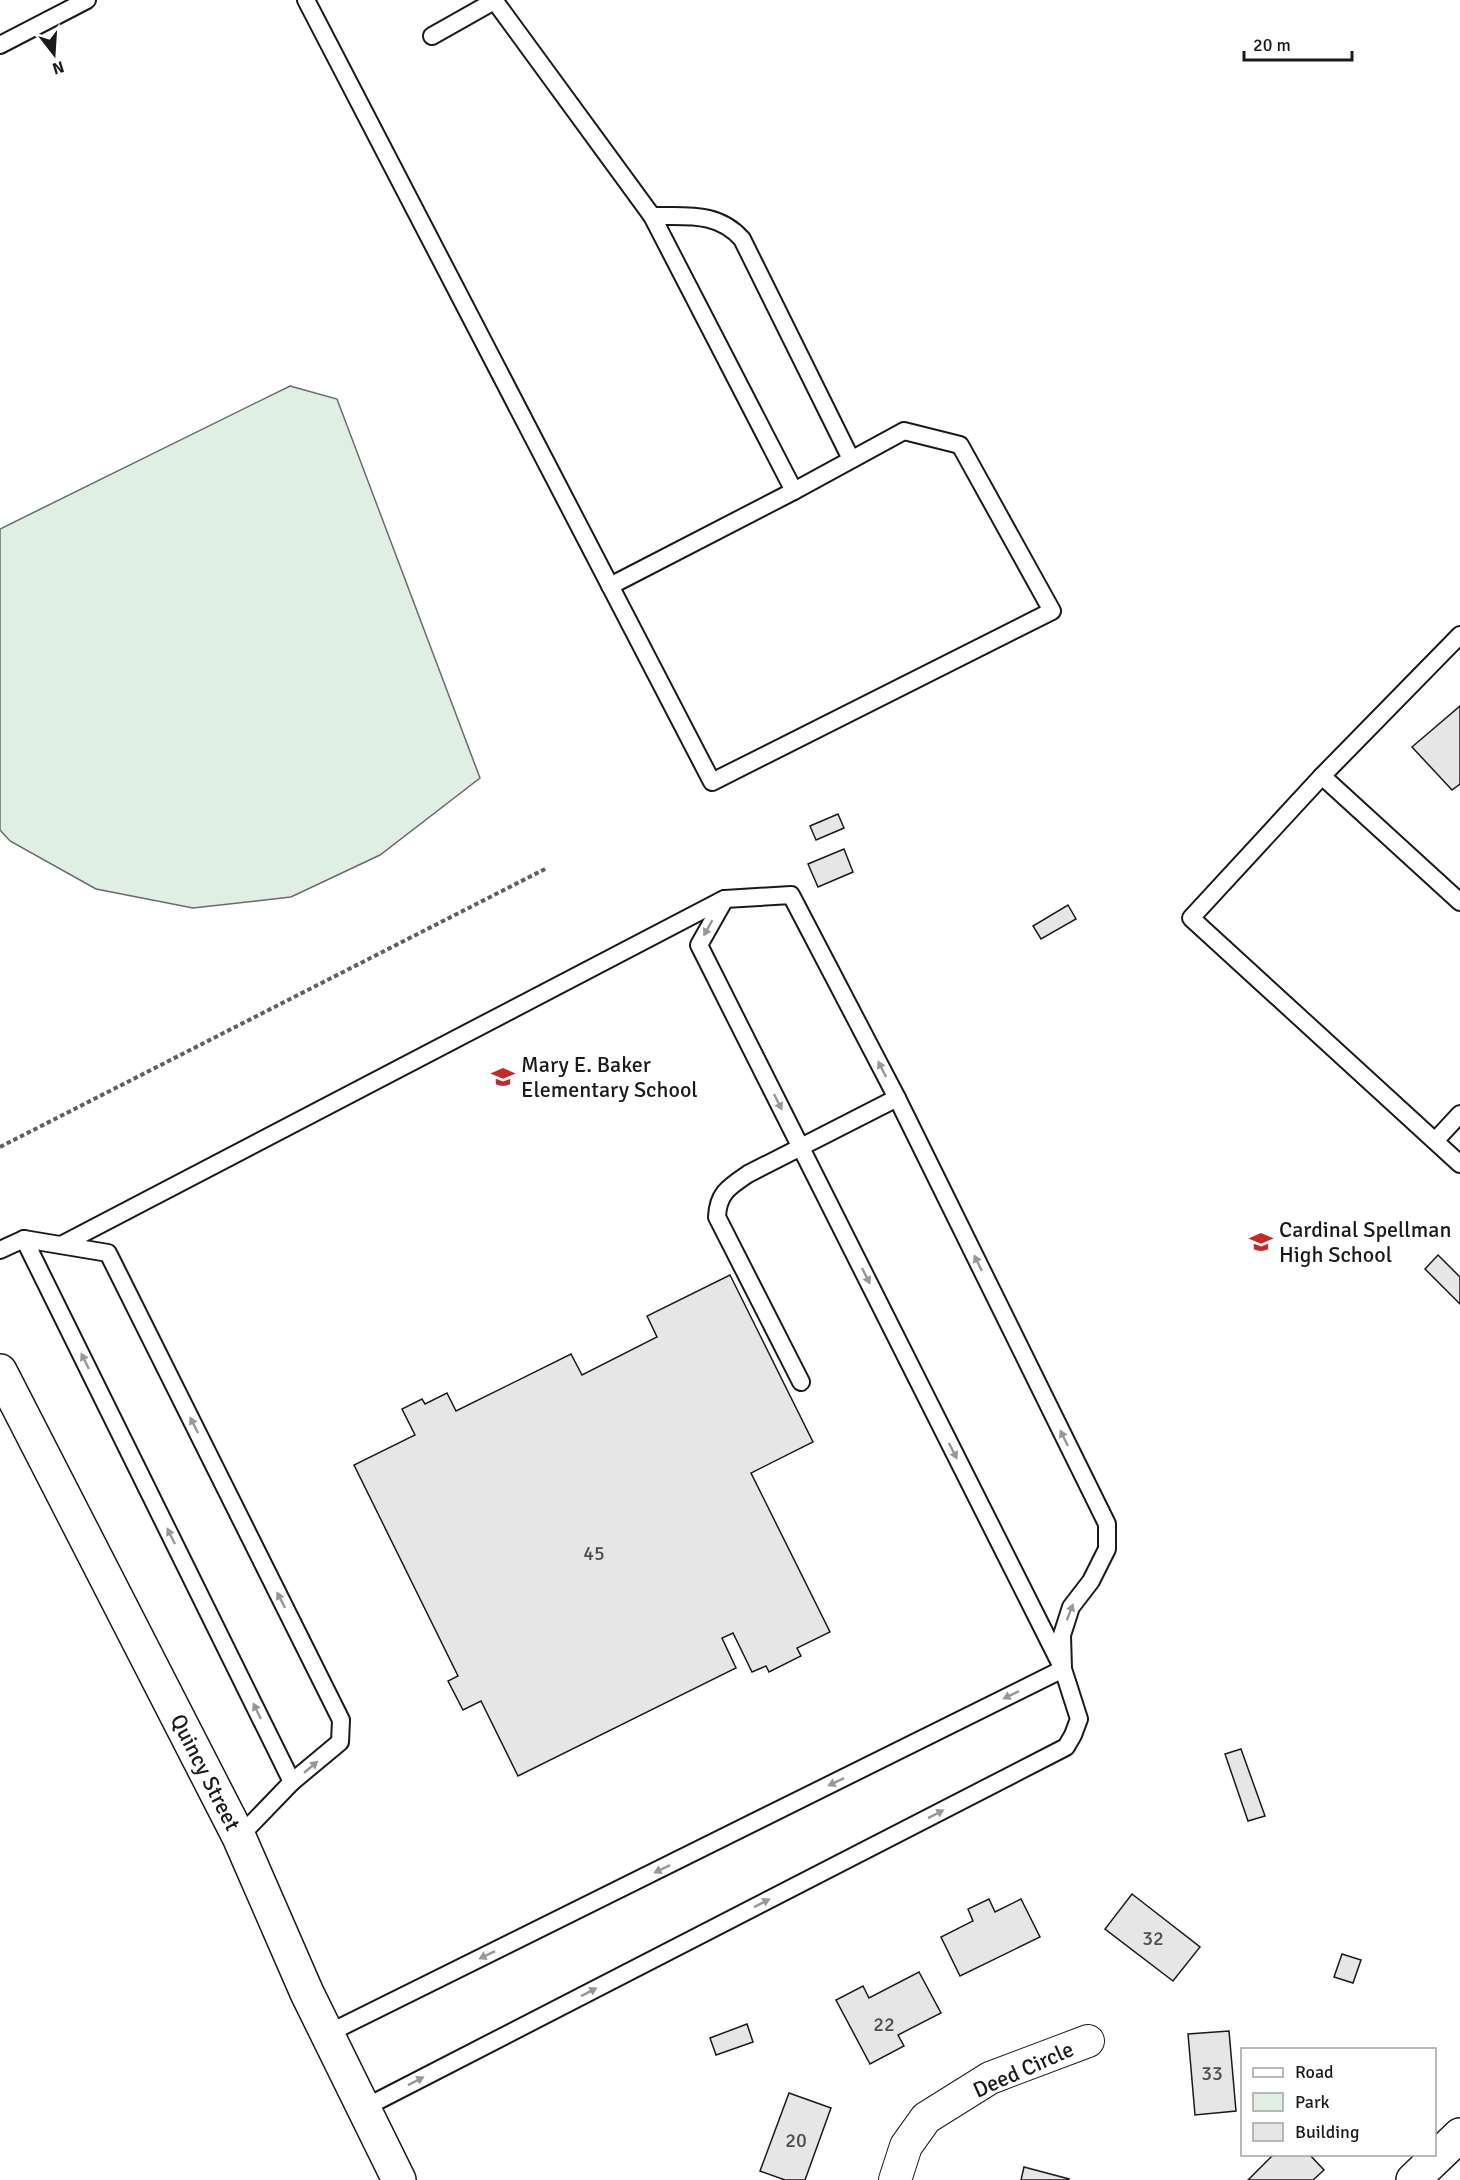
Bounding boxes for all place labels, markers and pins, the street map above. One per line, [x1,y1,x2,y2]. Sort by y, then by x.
place label: Mary E. Baker Elementary School [521,1051,698,1103]
school or university icon: Mary E. Baker Elementary School [490,1064,516,1090]
place label: Cardinal Spellman High School [1279,1216,1451,1268]
school or university icon: Cardinal Spellman High School [1248,1229,1274,1255]

